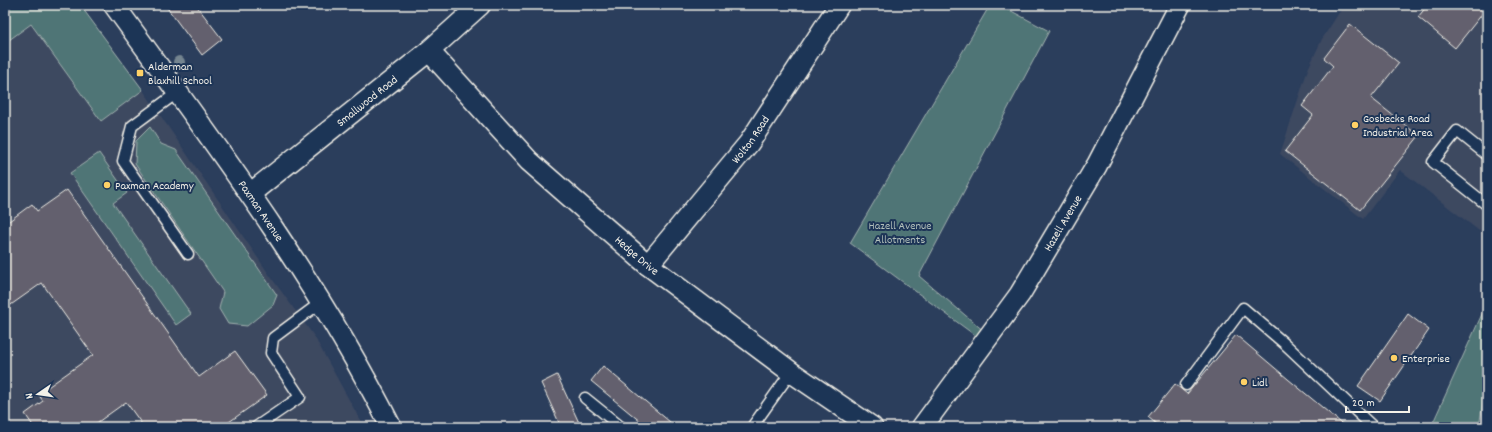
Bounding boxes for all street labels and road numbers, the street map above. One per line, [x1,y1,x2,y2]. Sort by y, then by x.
street label: Smallwood Road [333,72,402,132]
street label: Wolton Road [728,113,775,168]
street label: Paxman Avenue [233,178,287,246]
street label: Hazell Avenue [1040,192,1087,255]
street label: Hedge Drive [610,232,662,280]

